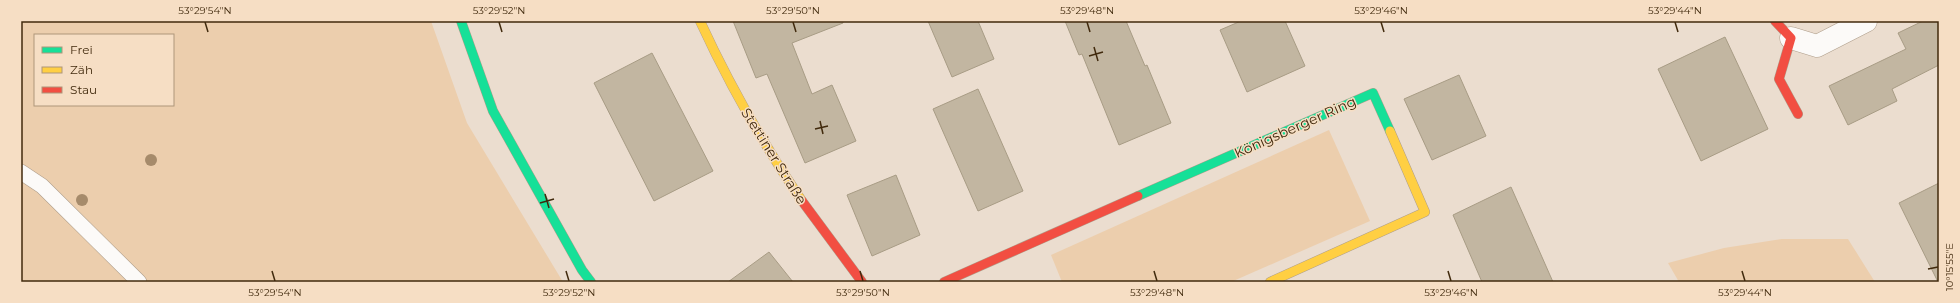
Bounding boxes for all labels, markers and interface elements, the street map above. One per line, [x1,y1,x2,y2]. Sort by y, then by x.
text: 53°29'54"N [178,4,232,17]
text: 53°29'52"N [473,4,525,17]
text: 53°29'50"N [766,4,820,17]
text: 53°29'48"N [1060,4,1114,17]
text: 53°29'46"N [1354,4,1408,17]
text: 53°29'44"N [1648,4,1702,17]
legend [34,34,174,106]
text: Frei [70,42,93,57]
text: Zäh [70,62,93,77]
text: Stau [70,82,97,97]
street label: Königsberger Ring [1231,92,1359,162]
street label: Stettiner Straße [737,105,811,207]
text: 10°15'55"E [1943,243,1956,291]
text: 53°29'54"N [248,286,302,299]
text: 53°29'52"N [543,286,595,299]
text: 53°29'50"N [836,286,890,299]
text: 53°29'48"N [1130,286,1184,299]
text: 53°29'46"N [1424,286,1478,299]
text: 53°29'44"N [1718,286,1772,299]

